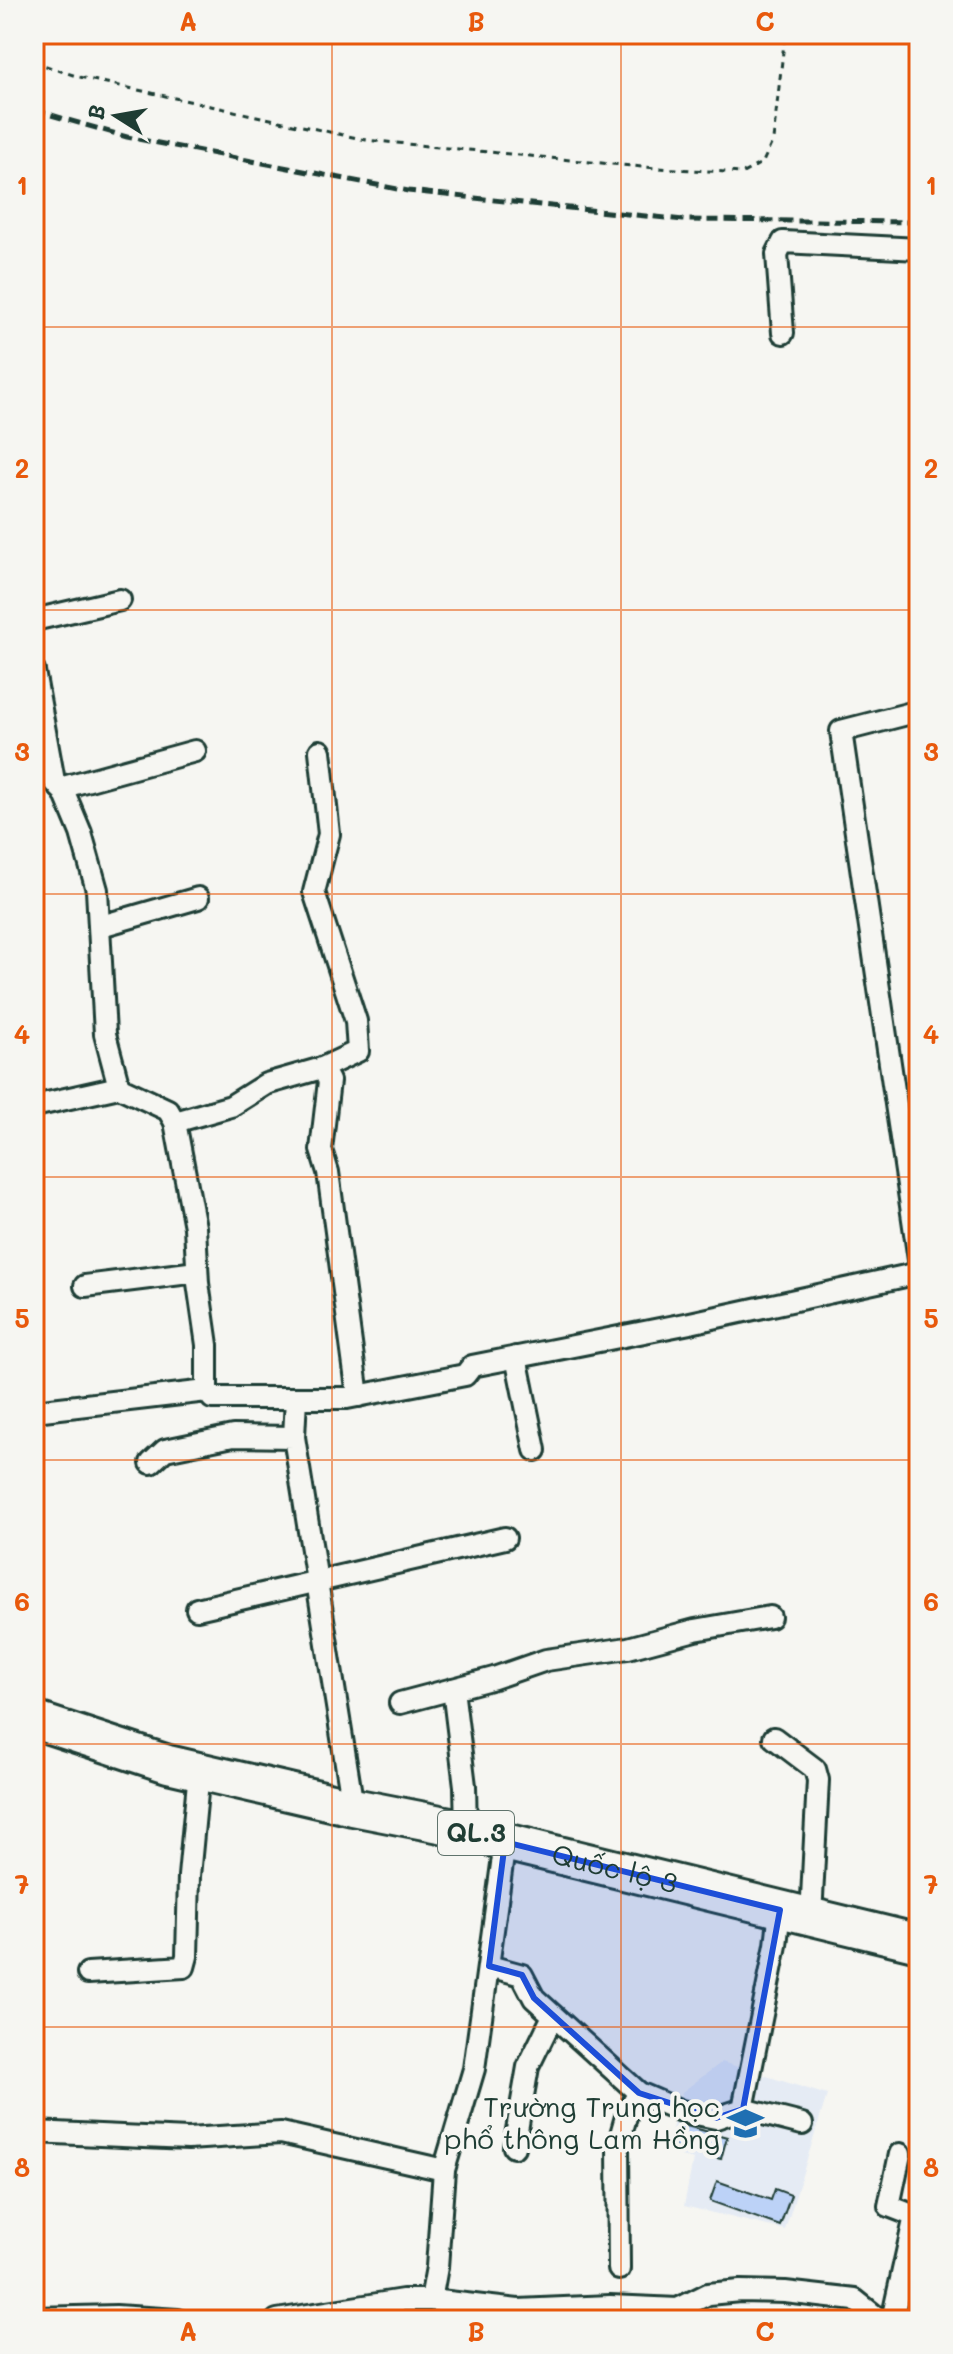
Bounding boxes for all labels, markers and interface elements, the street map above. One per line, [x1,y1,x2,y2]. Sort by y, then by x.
text: A [179,4,197,38]
text: B [467,4,485,38]
text: C [755,4,775,38]
north arrow [76,76,156,156]
text: B [80,102,112,122]
text: 1 [16,168,28,202]
text: 1 [925,168,937,202]
text: 2 [15,451,29,485]
text: 2 [924,451,938,485]
text: 3 [14,734,30,768]
text: 3 [923,734,939,768]
text: 4 [14,1017,30,1051]
text: 4 [923,1017,939,1051]
text: 5 [14,1301,30,1335]
text: 5 [923,1301,939,1335]
text: 6 [14,1584,30,1618]
text: 6 [923,1584,939,1618]
road number: QL.3 [438,1811,514,1855]
street label: Quốc lộ 3 [548,1835,681,1900]
text: 7 [15,1867,29,1901]
text: 7 [924,1867,938,1901]
place label: Trường Trung học phổ thông Lam Hồng [444,2088,720,2156]
school or university icon: Trường Trung học phổ thông Lam Hồng [727,2104,765,2142]
text: 8 [14,2150,30,2184]
text: 8 [923,2150,939,2184]
text: A [179,2314,197,2348]
text: B [467,2314,485,2348]
text: C [755,2314,775,2348]

